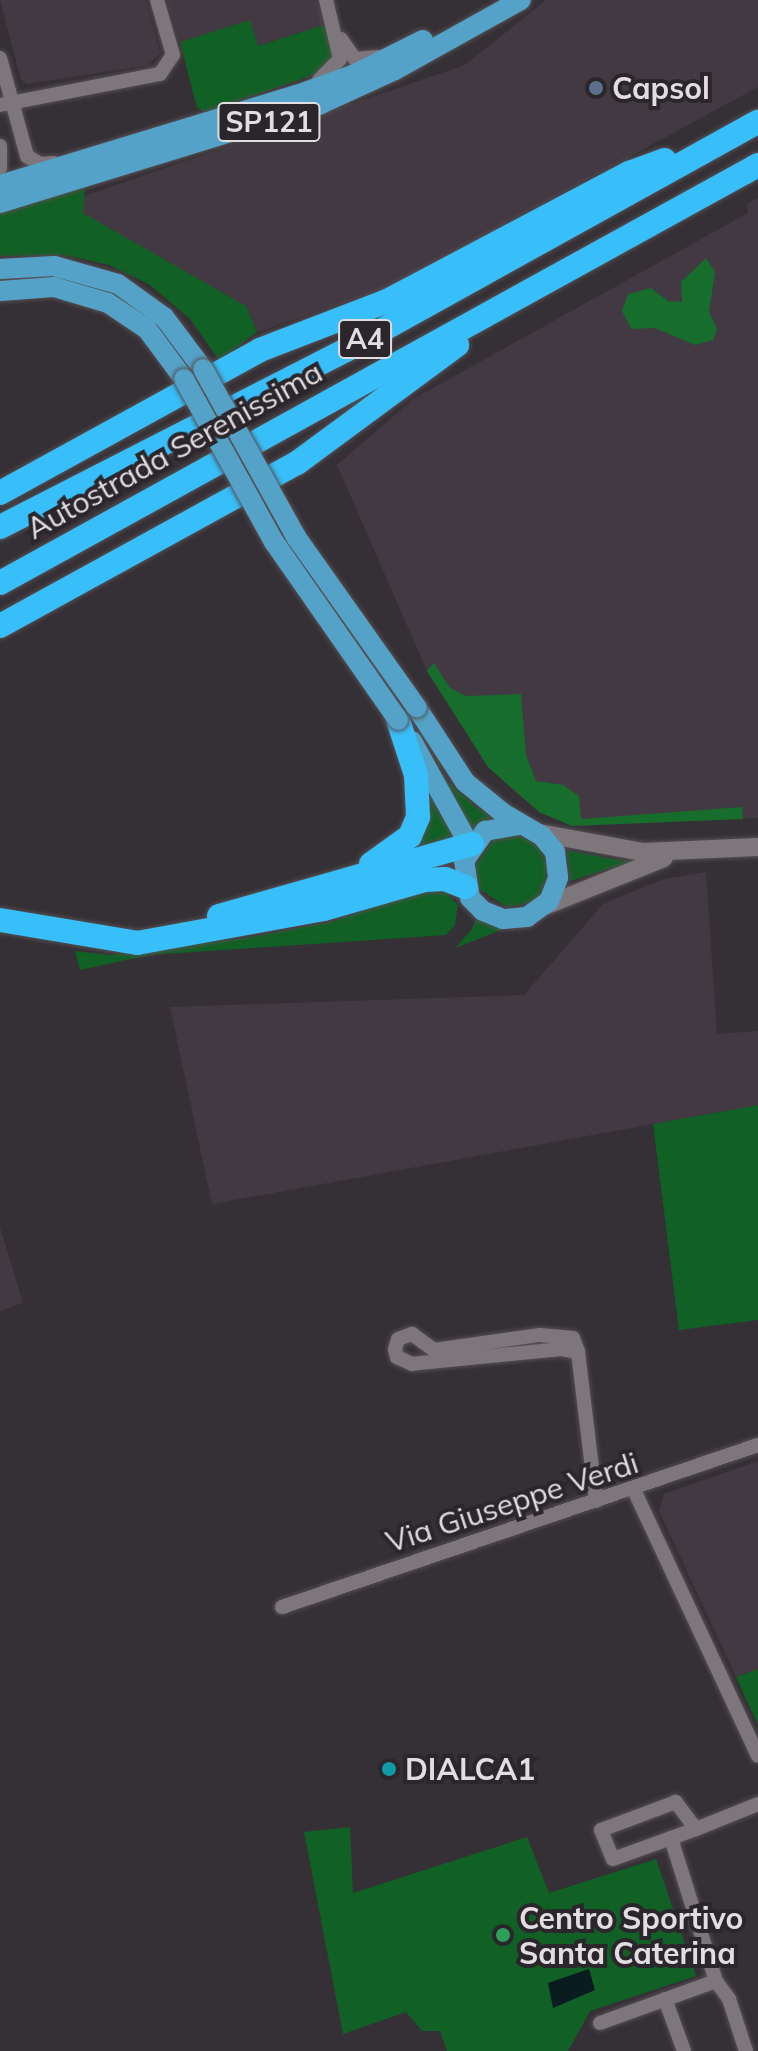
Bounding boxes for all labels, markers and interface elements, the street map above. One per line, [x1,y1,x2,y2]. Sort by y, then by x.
place label: Capsol [612,70,710,106]
marker: Capsol [587,79,605,97]
road number: SP121 [217,98,321,146]
road number: A4 [337,315,393,363]
street label: Autostrada Serenissima [20,354,328,546]
street label: Via Giuseppe Verdi [381,1444,643,1560]
place label: DIALCA1 [405,1751,535,1787]
marker: DIALCA1 [380,1760,398,1778]
place label: Centro Sportivo Santa Caterina [519,1900,743,1970]
marker: Centro Sportivo Santa Caterina [494,1926,512,1944]

